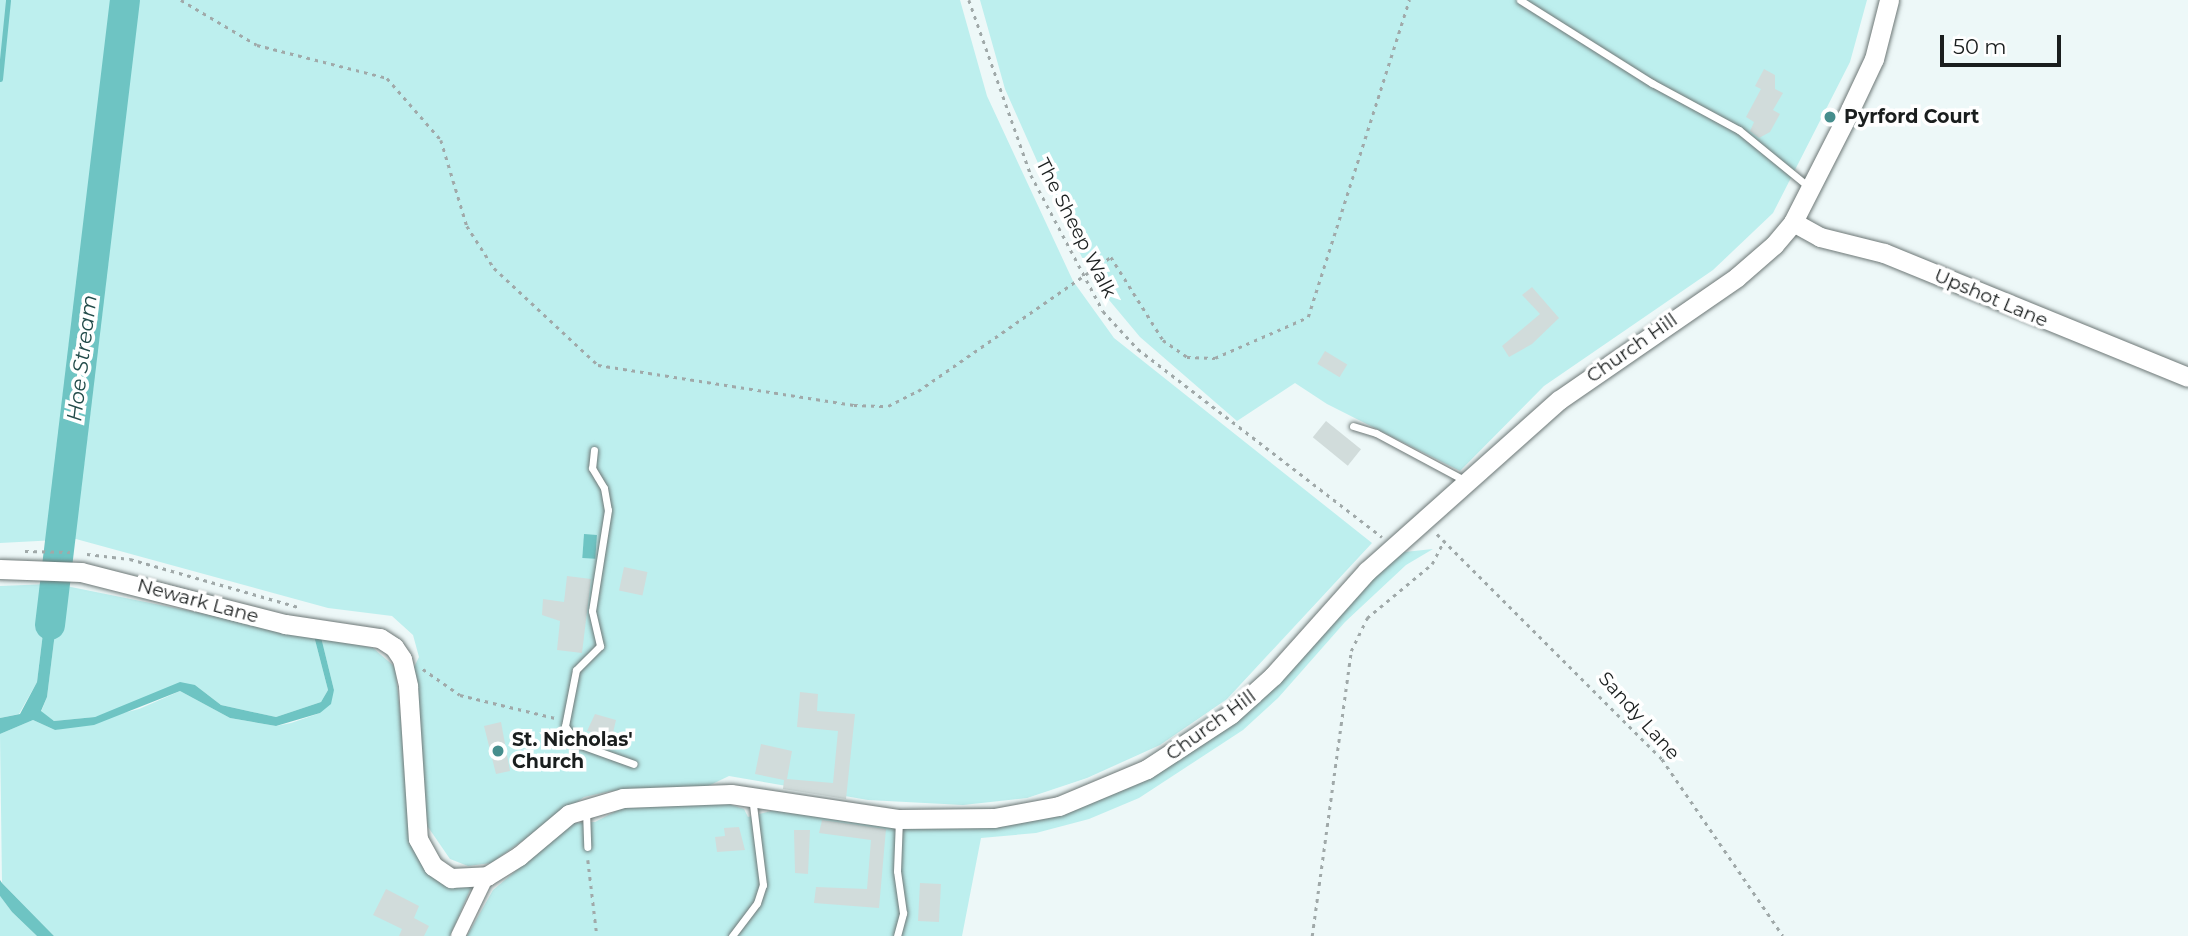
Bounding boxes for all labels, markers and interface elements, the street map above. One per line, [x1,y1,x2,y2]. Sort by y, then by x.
scale bar [1943,21,2064,65]
text: 50 m [1953,34,2007,59]
place label: Pyrford Court [1844,106,1979,128]
marker: Pyrford Court [1822,109,1838,125]
street label: The Sheep Walk [1031,155,1121,301]
street label: Upshot Lane [1931,264,2051,332]
water label: Hoe Stream [62,293,102,423]
street label: Church Hill [1582,308,1682,388]
street label: Newark Lane [135,574,261,628]
street label: Sandy Lane [1594,667,1684,765]
street label: Church Hill [1162,685,1260,765]
place label: St. Nicholas' Church [512,729,633,773]
marker: St. Nicholas' Church [490,743,506,759]

